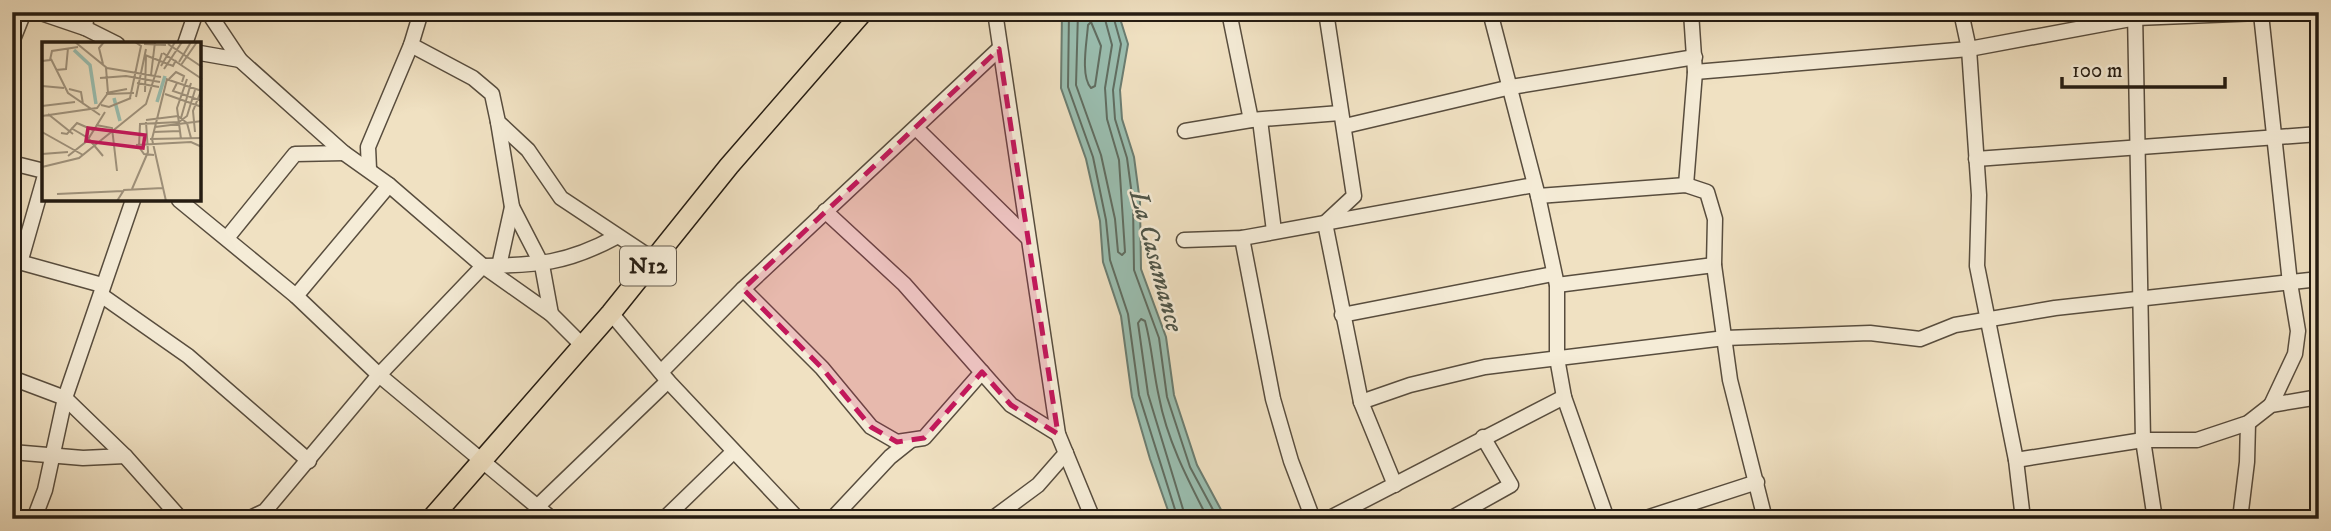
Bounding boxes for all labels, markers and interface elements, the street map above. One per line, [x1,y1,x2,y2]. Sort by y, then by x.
inset map [42,42,201,201]
scale bar [2062,46,2224,90]
text: 100 m [2072,58,2123,84]
water label: La Casamance [1121,185,1191,337]
road number: N12 [620,246,676,286]

